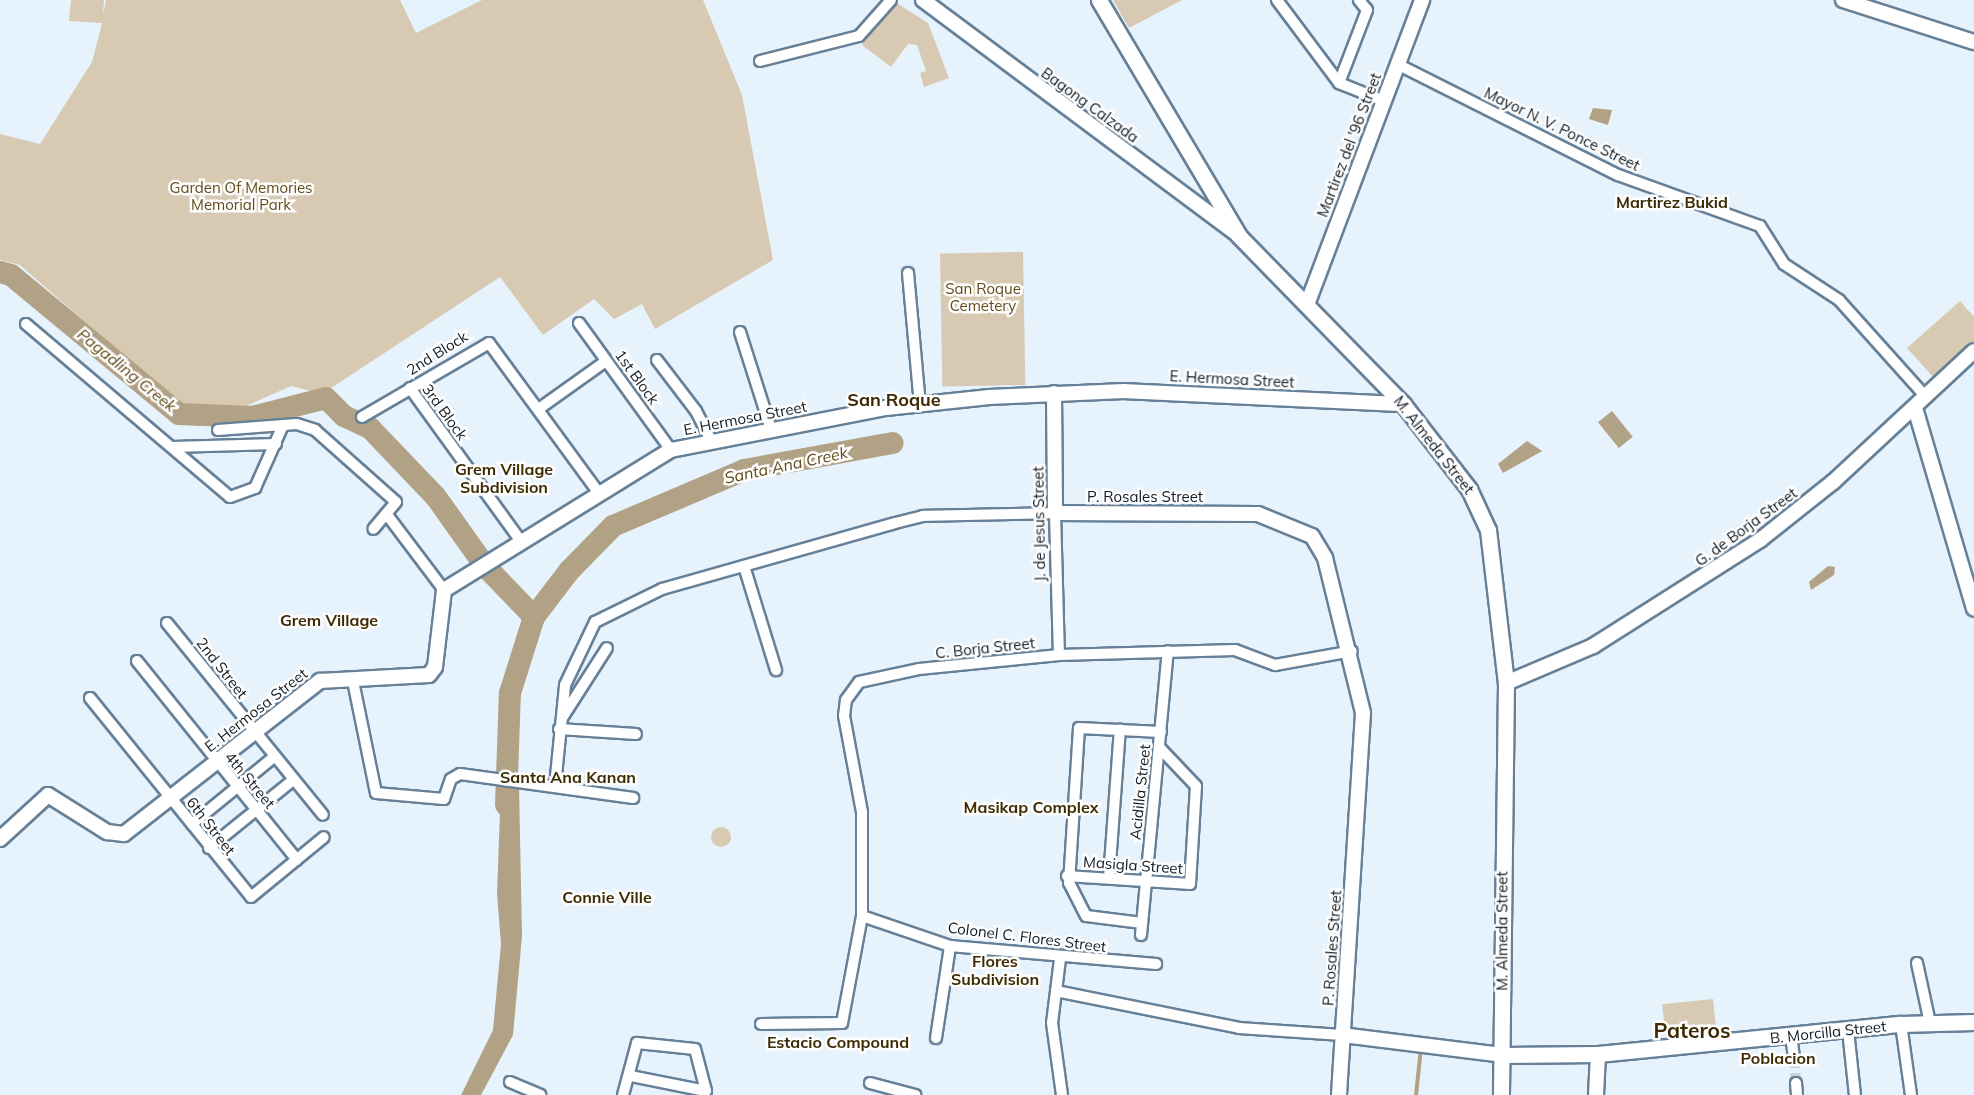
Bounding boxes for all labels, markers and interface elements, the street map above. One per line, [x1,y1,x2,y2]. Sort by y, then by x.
street label: Bagong Calzada [1038,64,1142,146]
street label: Martirez del '96 Street [1313,70,1385,220]
street label: Mayor N. V. Ponce Street [1481,83,1643,175]
park label: Garden Of Memories Memorial Park [169,178,313,213]
district label: Martirez Bukid [1616,192,1728,212]
park label: San Roque Cemetery [945,279,1021,314]
water label: Pagadling Creek [74,324,180,416]
street label: 2nd Block [403,327,471,379]
street label: 1st Block [611,346,663,408]
street label: E. Hermosa Street [1169,367,1295,391]
street label: 3rd Block [419,381,471,443]
district label: San Roque [847,389,941,411]
street label: M. Almeda Street [1390,392,1478,498]
street label: E. Hermosa Street [682,397,808,439]
water label: Santa Ana Creek [723,443,849,487]
district label: Grem Village Subdivision [455,459,553,497]
street label: J. de Jesus Street [1029,466,1049,582]
street label: G. de Borja Street [1692,484,1800,570]
street label: P. Rosales Street [1087,488,1203,506]
district label: Grem Village [280,610,378,630]
street label: 2nd Street [193,634,251,702]
street label: C. Borja Street [934,634,1036,662]
street label: E. Hermosa Street [201,664,311,756]
street label: Acidilla Street [1126,743,1154,841]
street label: 4th Street [221,748,279,812]
district label: Santa Ana Kanan [500,767,636,787]
street label: 6th Street [183,793,239,859]
district label: Masikap Complex [964,797,1098,817]
street label: Masigla Street [1083,853,1183,877]
street label: M. Almeda Street [1493,871,1511,991]
district label: Connie Ville [562,887,652,907]
street label: P. Rosales Street [1319,889,1345,1007]
street label: Colonel C. Flores Street [947,918,1107,956]
district label: Flores Subdivision [951,951,1039,989]
district label: Pateros [1654,1017,1730,1043]
street label: B. Morcilla Street [1769,1017,1887,1047]
district label: Estacio Compound [767,1032,909,1052]
district label: Poblacion [1740,1048,1816,1068]

